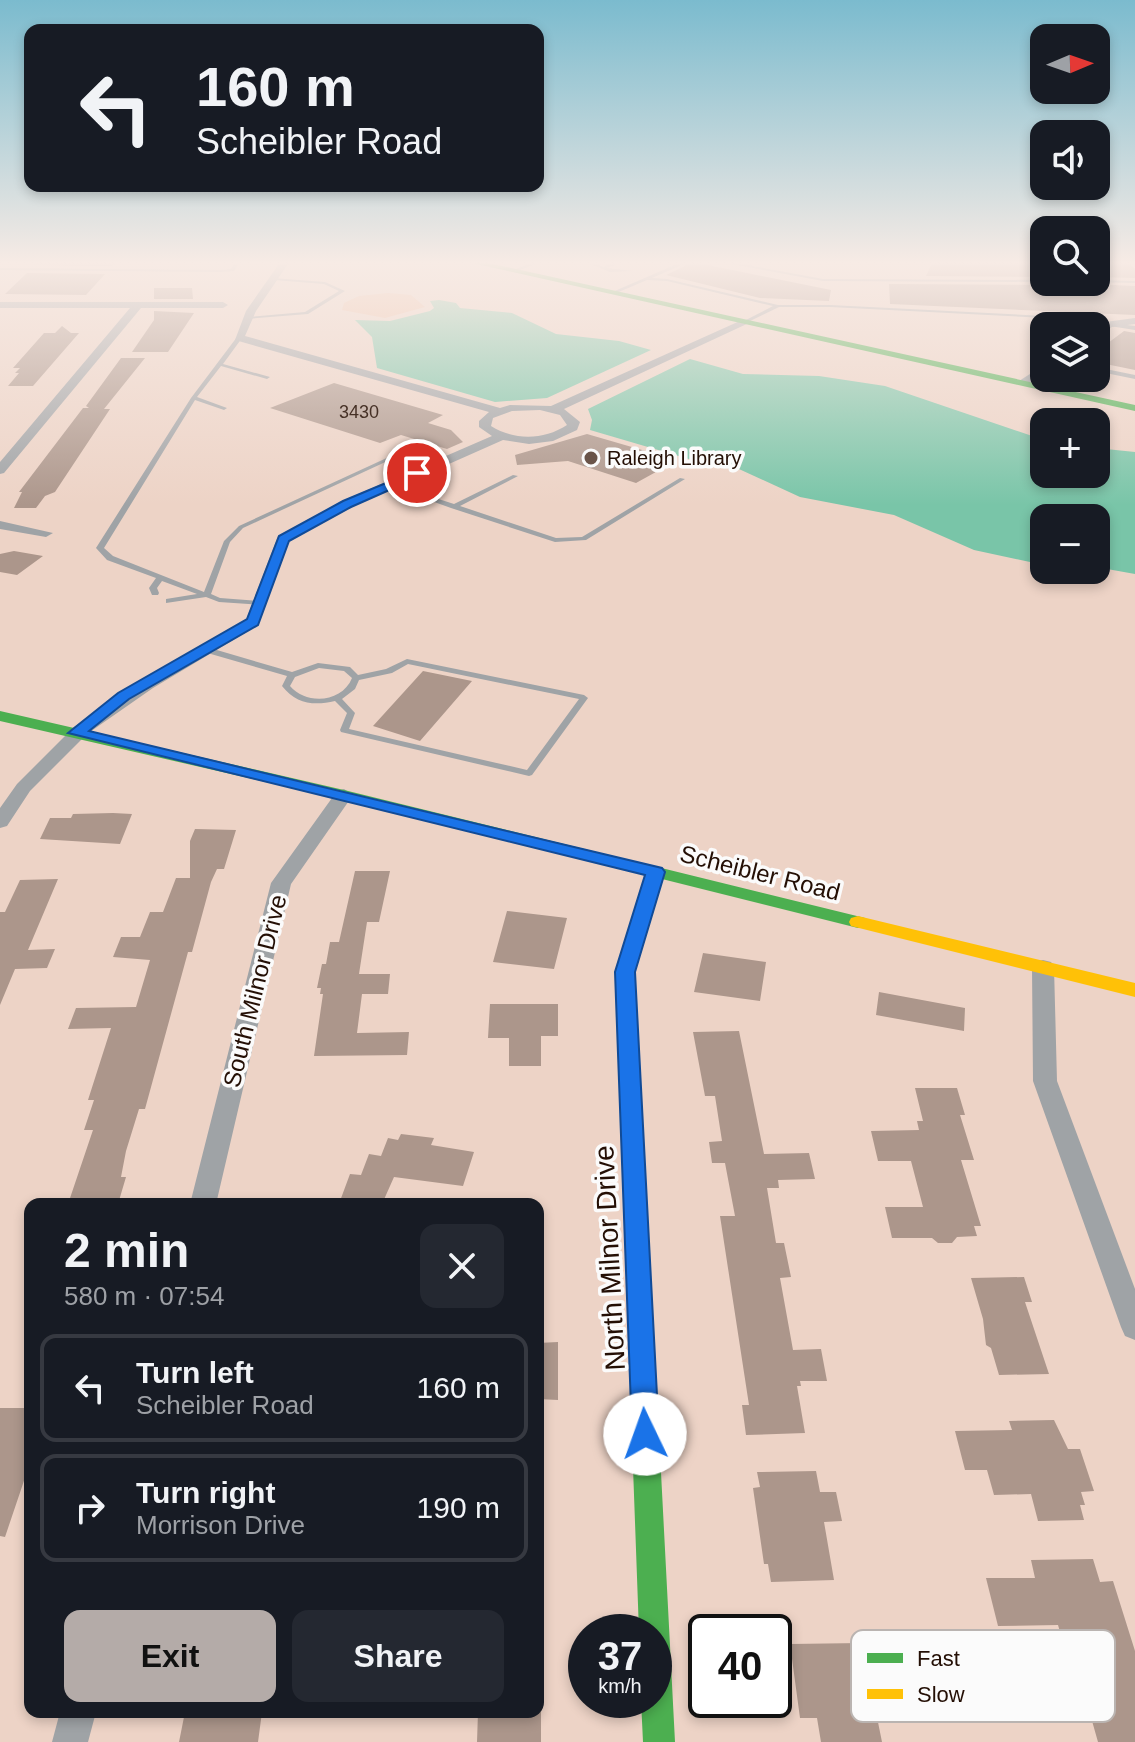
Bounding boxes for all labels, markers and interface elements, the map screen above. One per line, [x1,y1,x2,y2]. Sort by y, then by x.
north arrow [1030,24,1110,104]
map controls [1030,24,1110,584]
text: 160 m [196,55,355,118]
icon: left [64,56,168,160]
button: sound [1030,120,1110,200]
text: Scheibler Road [196,121,442,162]
button: search [1030,216,1110,296]
button: layers [1030,312,1110,392]
house number: 3430 [339,402,379,422]
button: + [1030,408,1110,488]
pin [383,439,451,507]
place label: Raleigh Library [607,447,742,469]
marker: Raleigh Library [582,449,600,467]
icon: arrive [395,451,439,495]
button: − [1030,504,1110,584]
street label: Scheibler Road [677,840,843,905]
street label: South Milnor Drive [218,892,291,1090]
street label: North Milnor Drive [588,1145,631,1371]
text: 2 min [64,1224,189,1277]
button: close [420,1224,504,1308]
text: 580 m · 07:54 [64,1281,224,1311]
text: Turn left [136,1356,254,1389]
icon: left [68,1366,112,1410]
text: 160 m [417,1371,500,1404]
text: Scheibler Road [136,1390,314,1420]
position arrow [603,1392,687,1476]
text: Turn right [136,1476,275,1509]
icon: right [68,1486,112,1530]
text: 190 m [417,1491,500,1524]
text: Morrison Drive [136,1510,305,1540]
button: Exit [64,1610,276,1702]
button: Share [292,1610,504,1702]
speed limit sign: 40 [688,1614,792,1718]
legend [851,1630,1115,1722]
text: 37 [598,1634,642,1678]
text: Fast [917,1646,960,1671]
text: km/h [598,1675,642,1697]
text: Slow [917,1682,965,1707]

